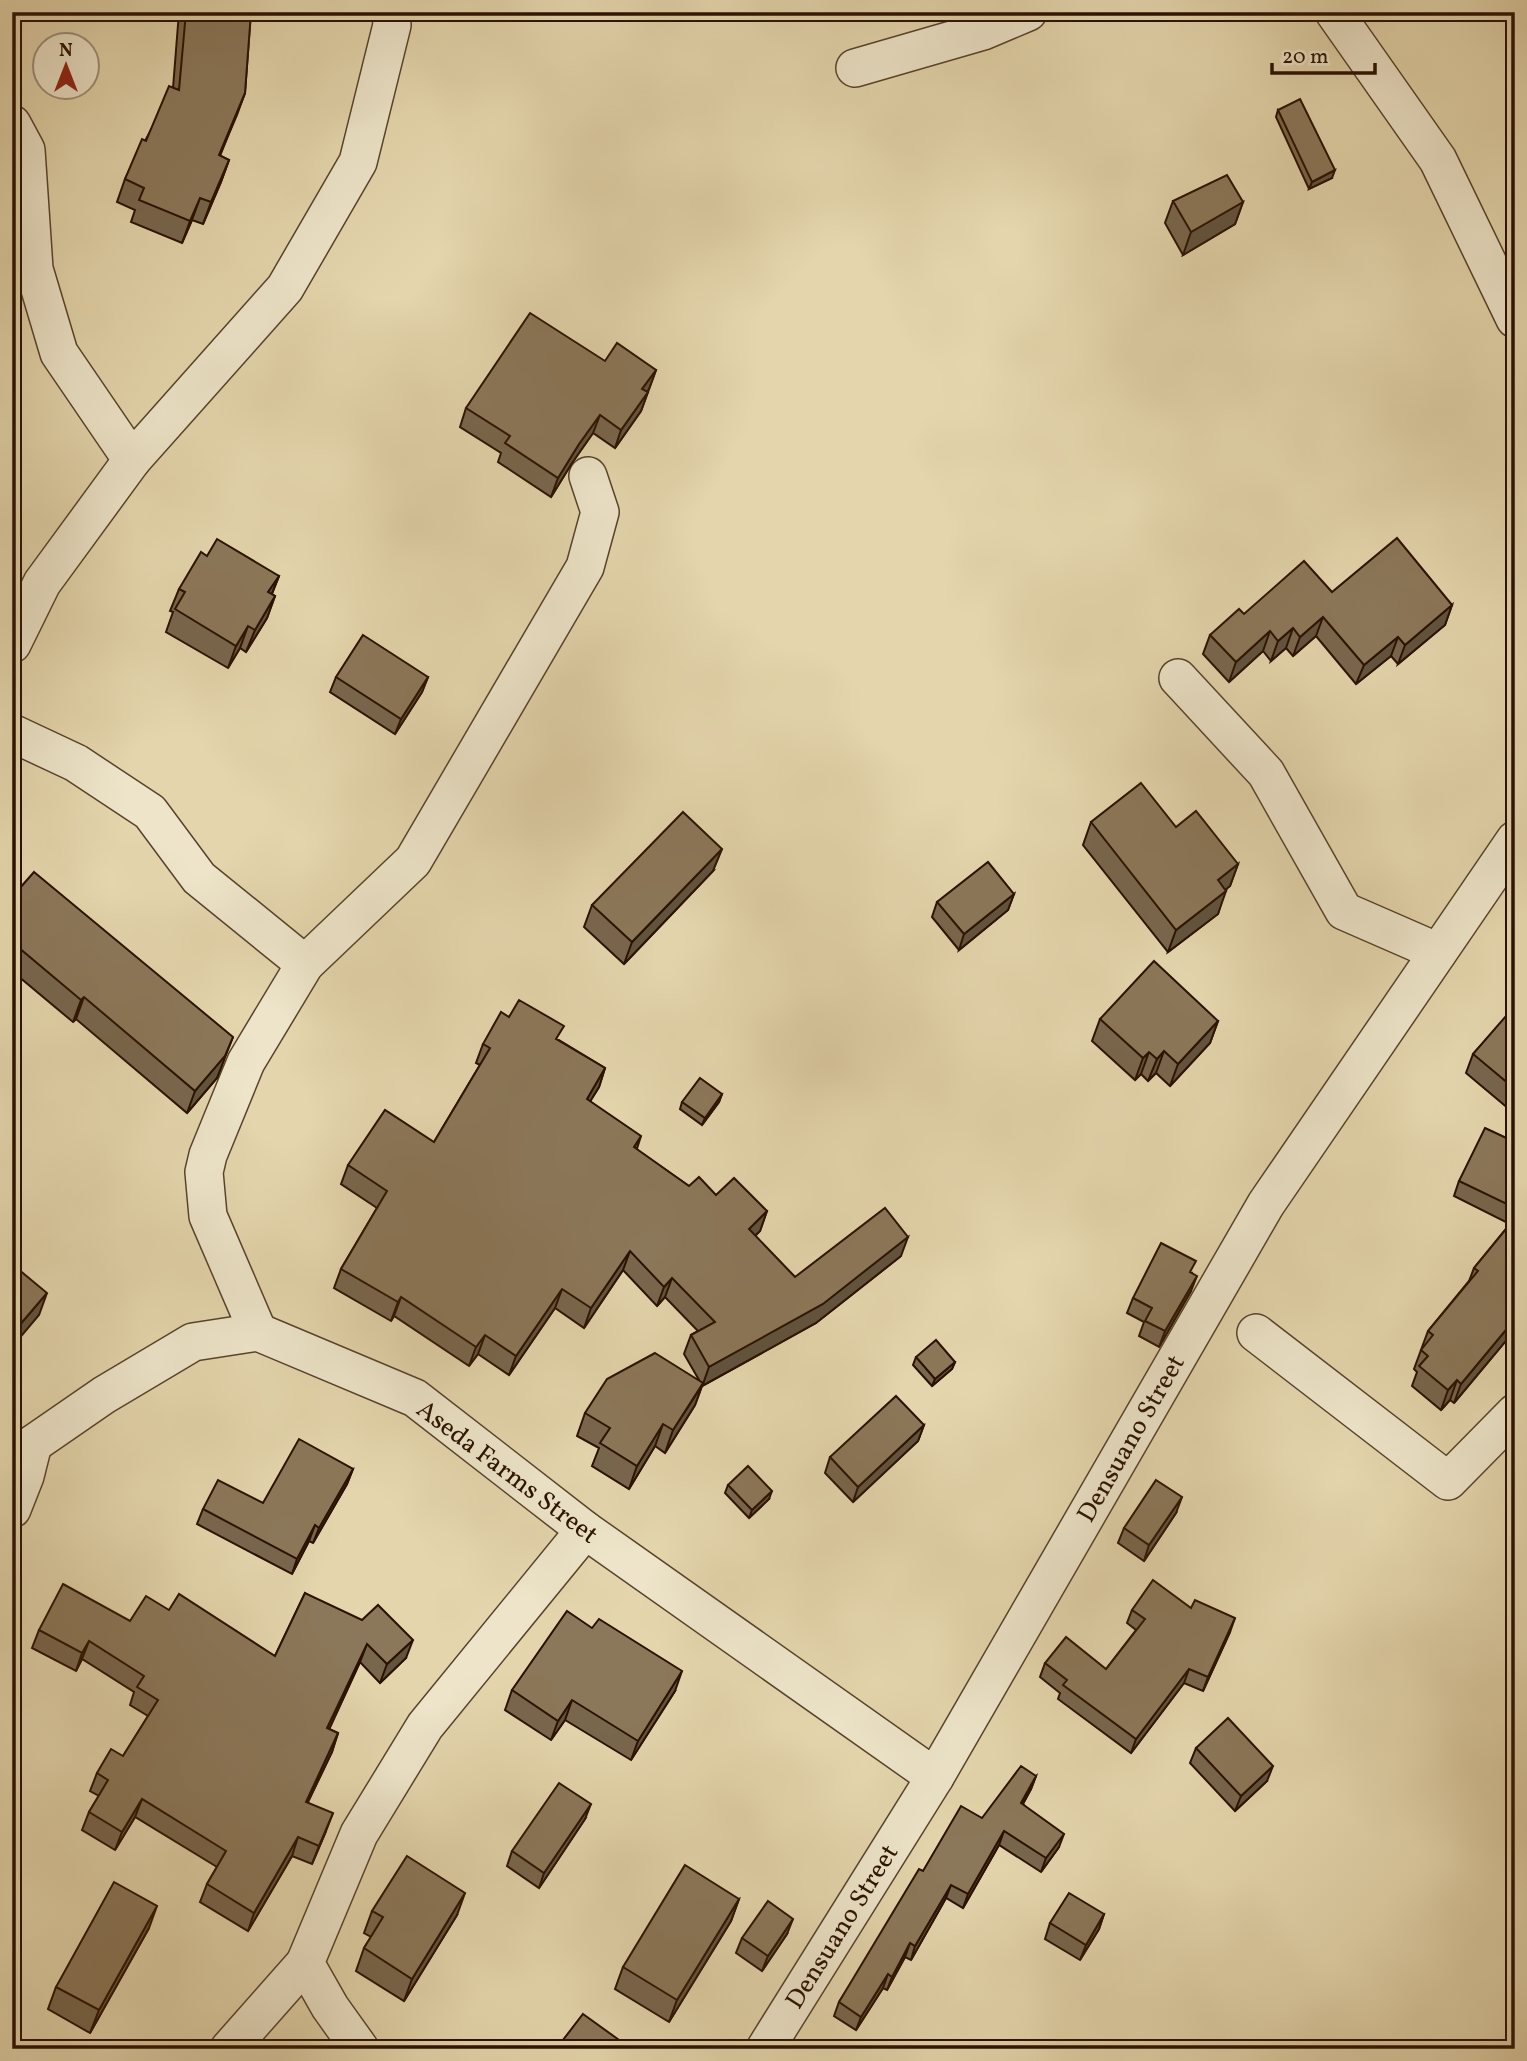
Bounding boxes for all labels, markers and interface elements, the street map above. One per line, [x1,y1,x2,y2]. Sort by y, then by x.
north arrow [32,32,102,102]
scale bar [1272,32,1375,76]
text: N [59,38,73,64]
text: 20 m [1282,43,1328,72]
street label: Densuano Street [1069,1348,1194,1530]
street label: Aseda Farms Street [408,1392,605,1553]
street label: Densuano Street [778,1838,908,2016]

